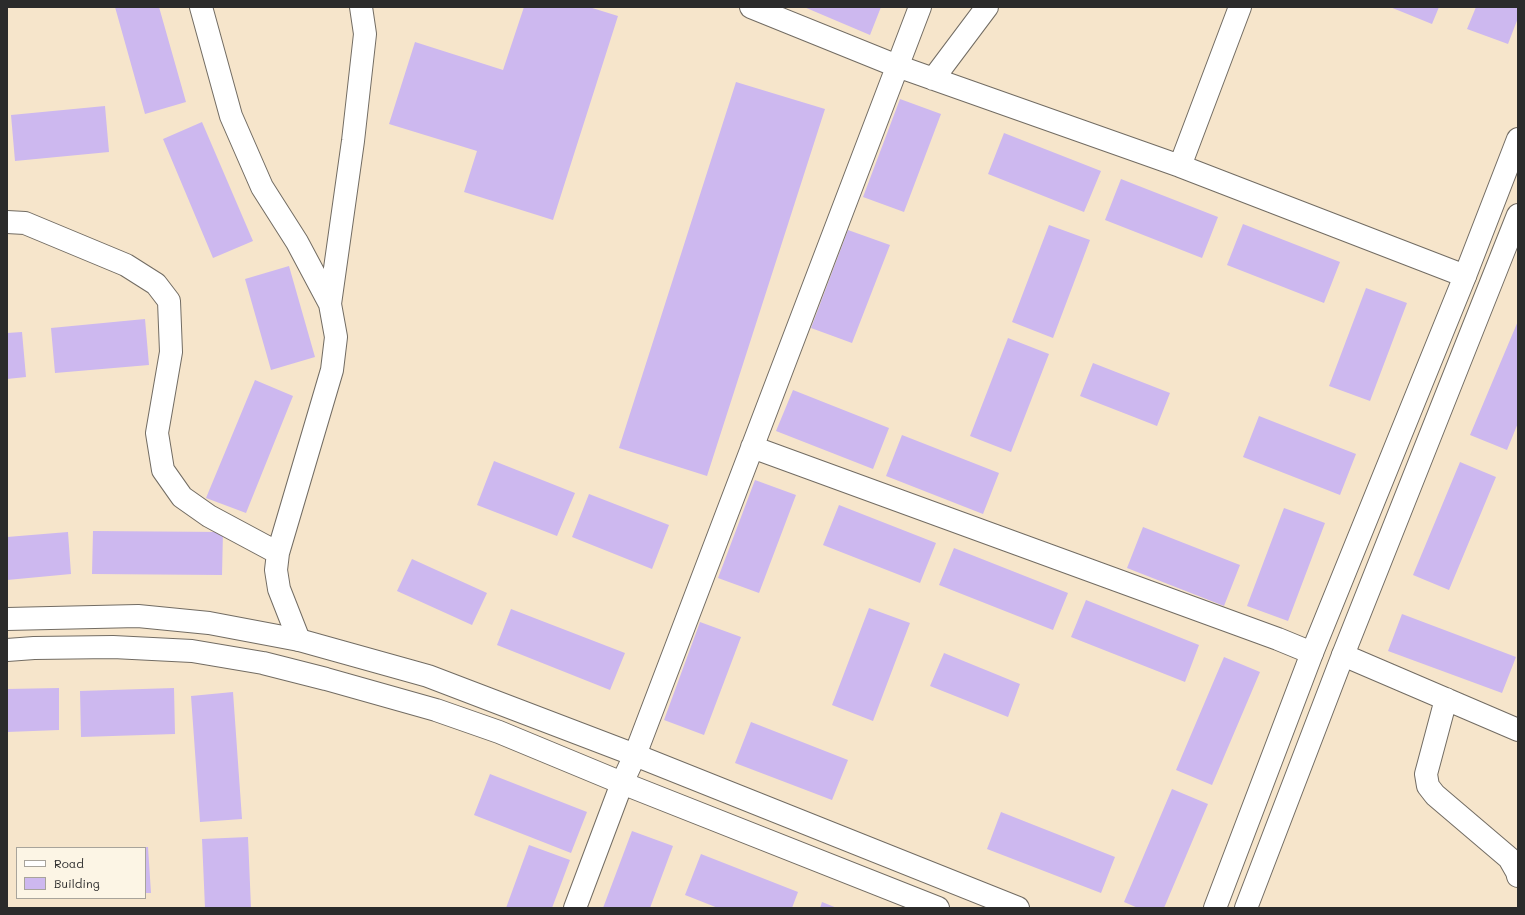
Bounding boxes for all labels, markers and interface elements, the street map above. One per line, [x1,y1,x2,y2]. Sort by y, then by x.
legend [16,847,146,899]
text: Road [54,855,84,871]
text: Building [54,875,100,891]

